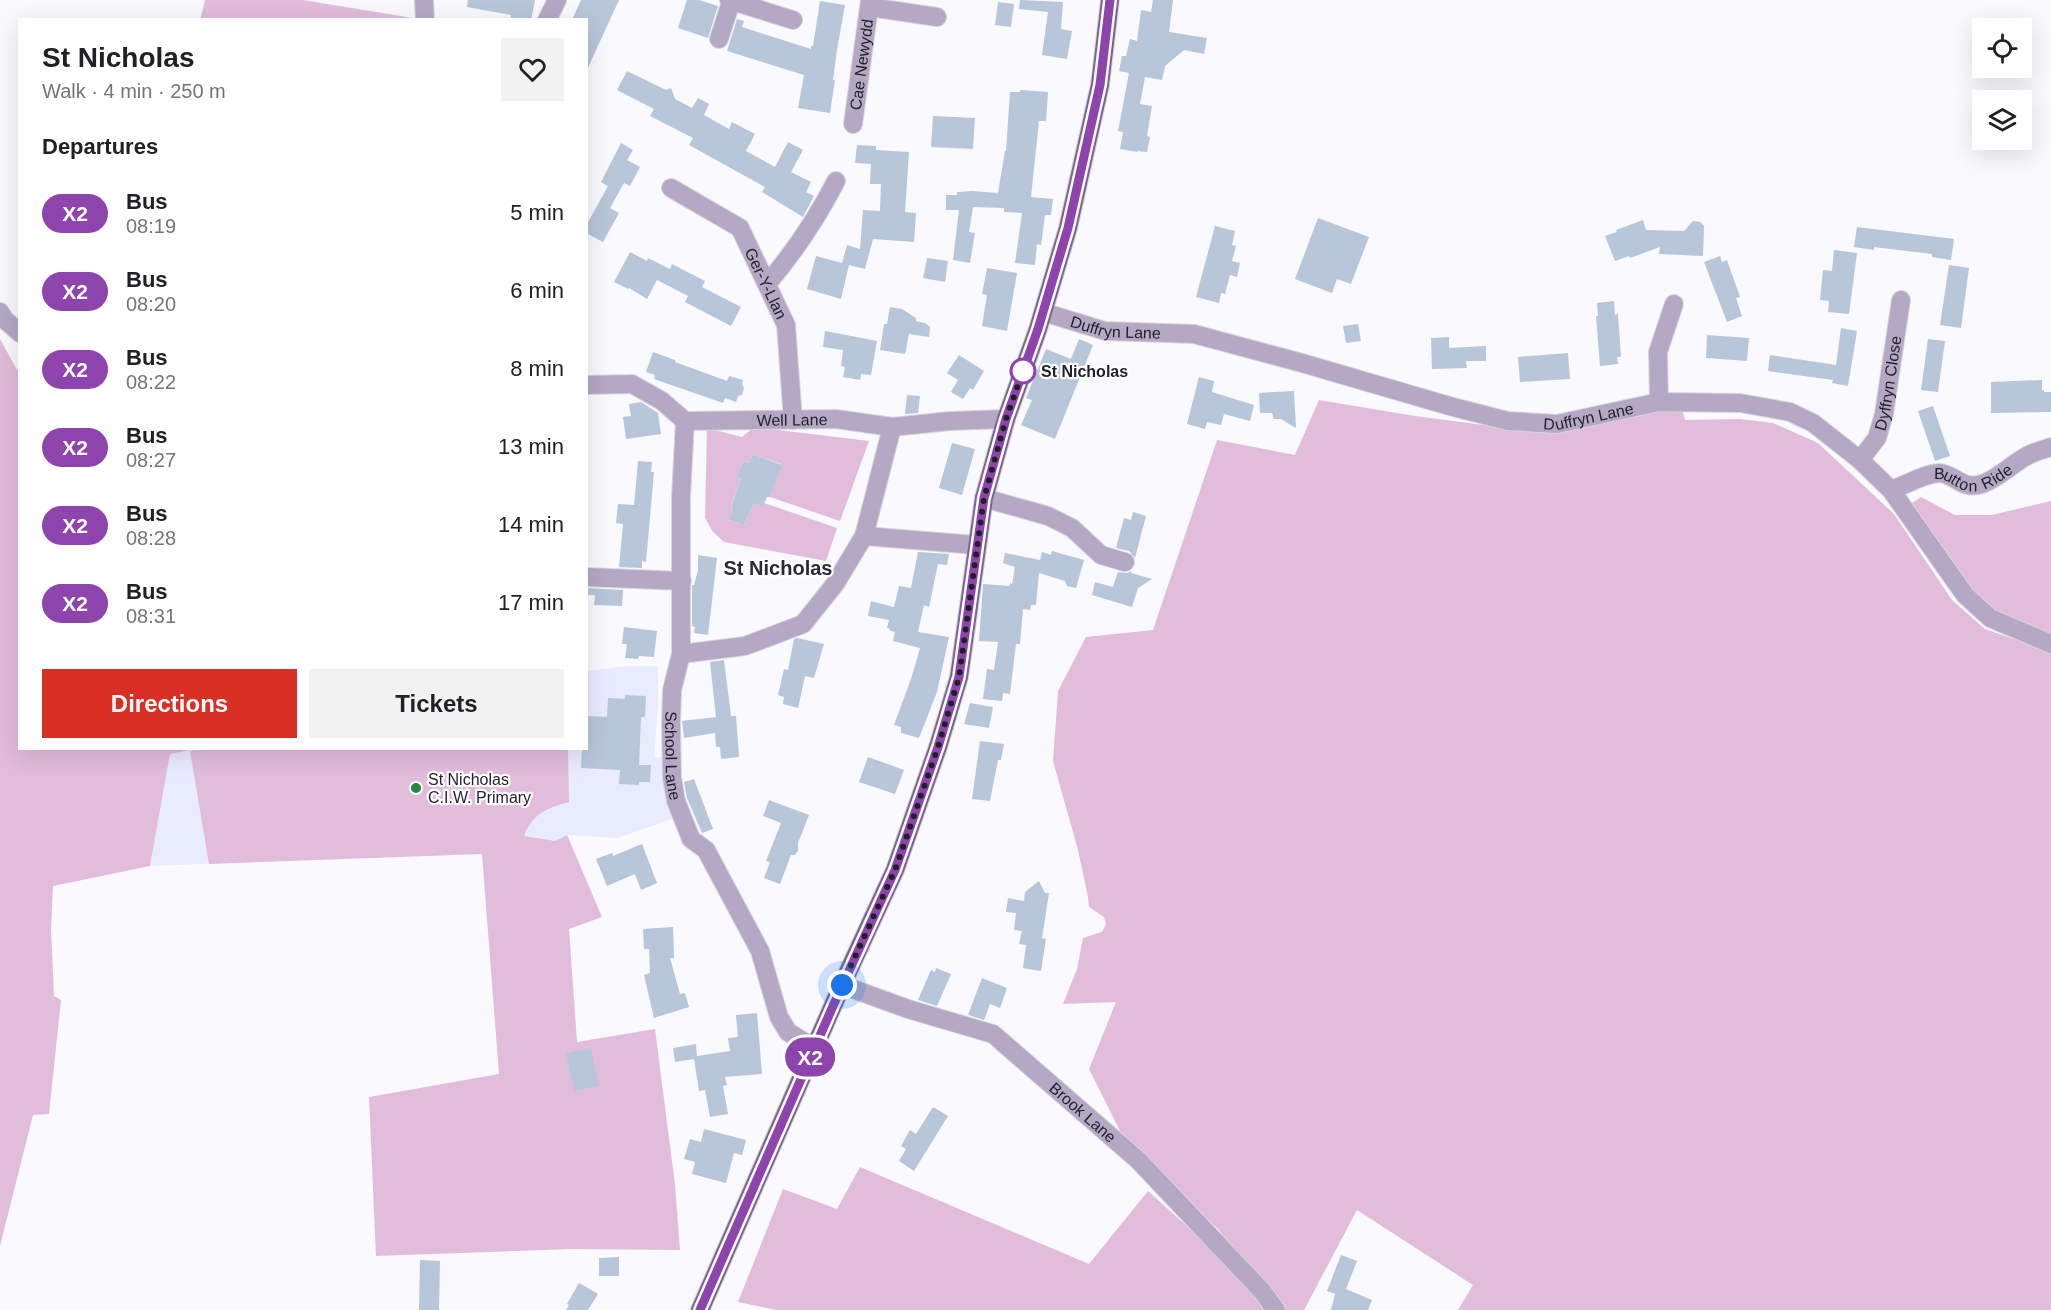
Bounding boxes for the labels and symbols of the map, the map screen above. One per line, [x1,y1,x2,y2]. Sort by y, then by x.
street label: Cae Newydd [847,18,876,111]
street label: Ger-Y-Llan [742,245,790,322]
street label: Duffryn Lane [1069,312,1161,341]
street label: Dyffryn Close [1871,334,1904,432]
marker: St Nicholas [1010,358,1036,384]
place label: St Nicholas [1041,363,1128,380]
street label: Duffryn Lane [1543,399,1635,433]
street label: Well Lane [756,411,828,429]
street label: Button Ride [1934,460,2015,494]
district label: St Nicholas [724,557,832,579]
street label: School Lane [662,711,684,801]
place label: St Nicholas C.I.W. Primary [428,771,531,806]
marker: St Nicholas C.I.W. Primary [409,781,423,795]
your location [827,970,857,1000]
line badge: X2 [783,1038,837,1076]
street label: Brook Lane [1046,1079,1120,1146]

